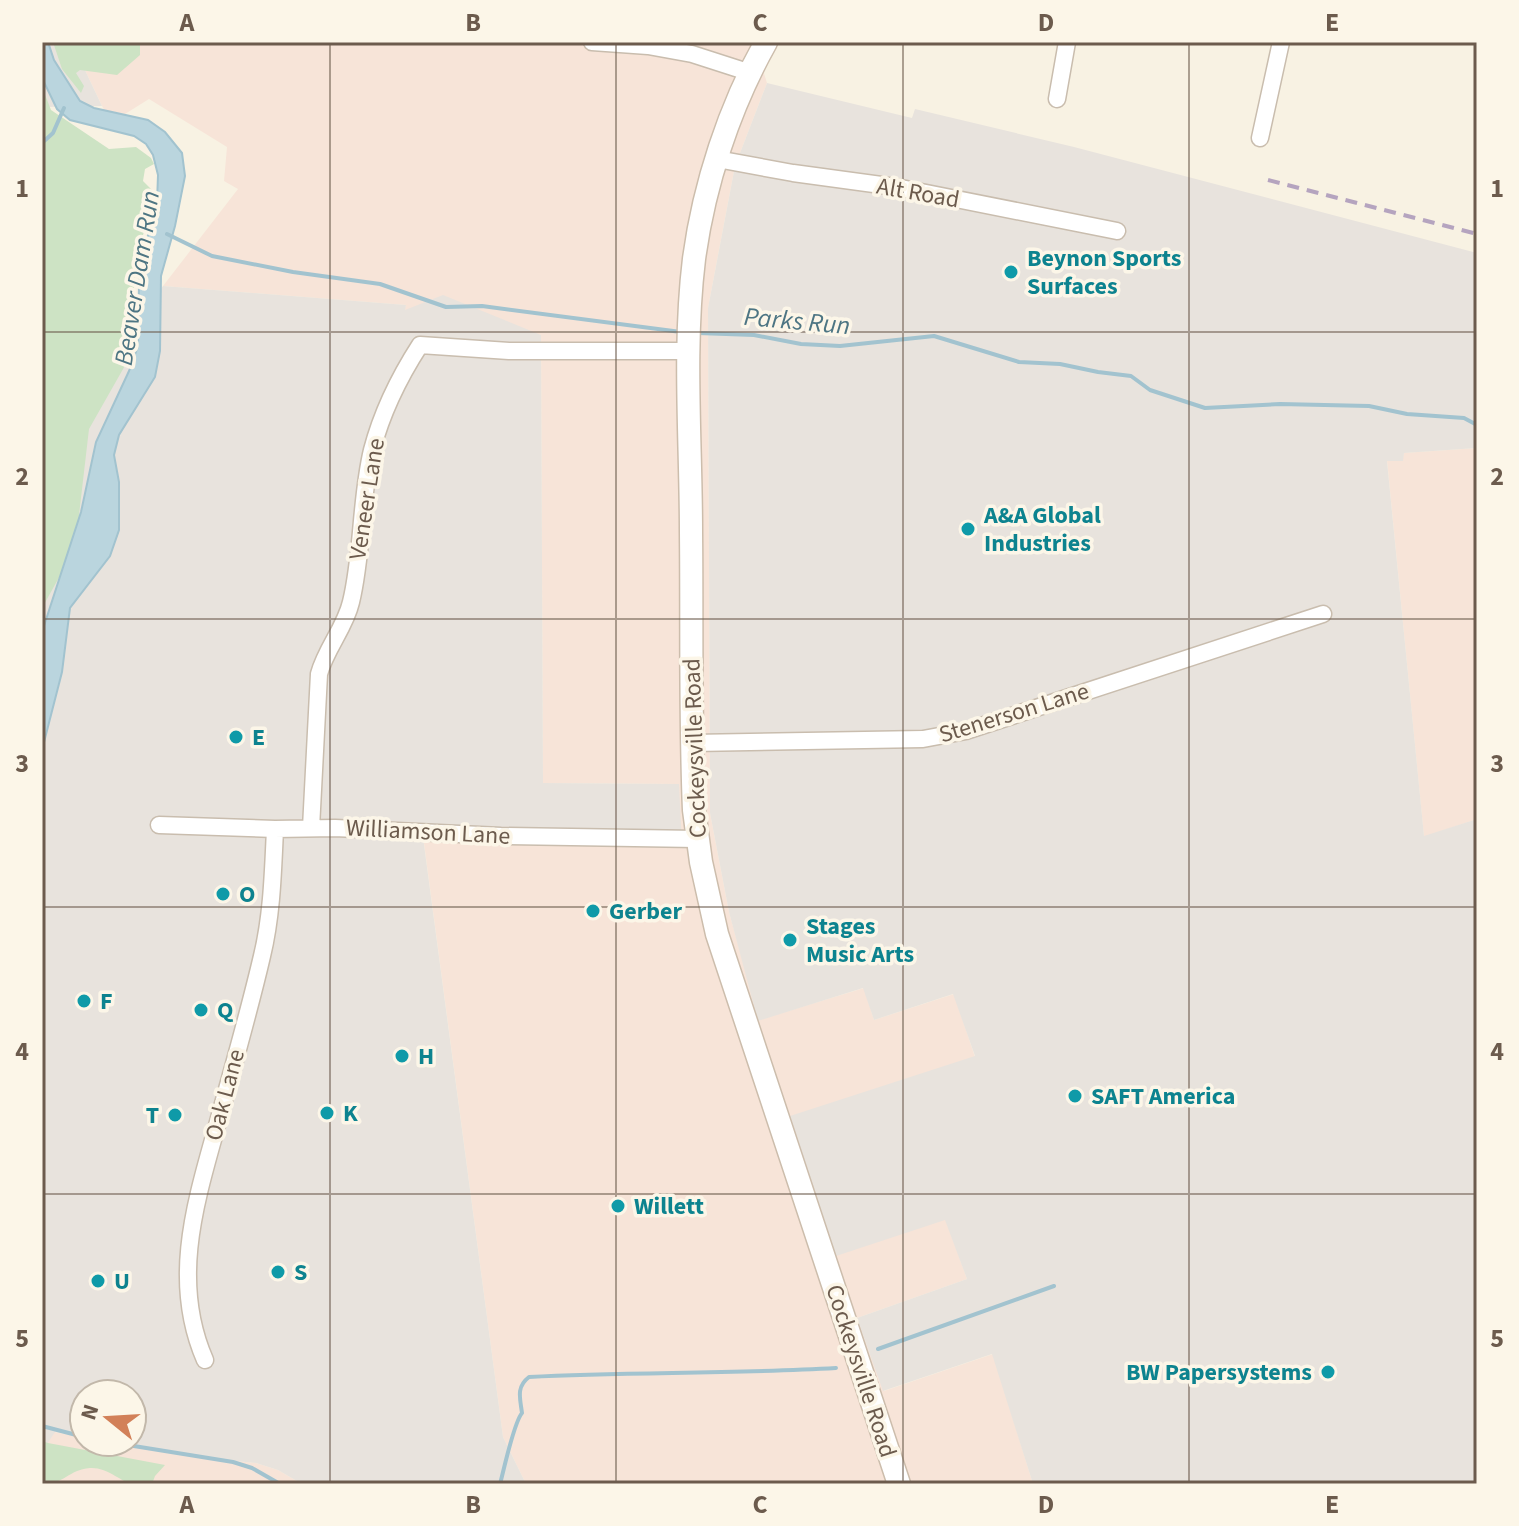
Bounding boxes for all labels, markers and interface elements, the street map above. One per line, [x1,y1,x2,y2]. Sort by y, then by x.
text: A [179,4,196,41]
text: B [465,4,481,41]
text: C [752,4,768,41]
text: D [1038,4,1054,41]
text: E [1325,4,1339,41]
street label: Alt Road [874,169,962,217]
text: 1 [15,170,29,207]
text: 1 [1490,170,1504,207]
water label: Beaver Dam Run [105,188,169,368]
place label: Beynon Sports Surfaces [1027,241,1181,304]
marker: Beynon Sports Surfaces [1002,263,1020,281]
water label: Parks Run [742,298,852,344]
street label: Veneer Lane [340,436,394,562]
text: 2 [15,458,29,495]
text: 2 [1490,458,1504,495]
place label: A&A Global Industries [983,498,1101,561]
marker: A&A Global Industries [959,520,977,538]
street label: Cockeysville Road [674,657,716,839]
street label: Stenerson Lane [935,674,1093,752]
place label: E [252,720,265,755]
marker: E [227,728,245,746]
text: 3 [15,745,29,782]
text: 3 [1490,745,1504,782]
street label: Williamson Lane [345,810,511,854]
place label: O [239,877,255,912]
marker: O [214,885,232,903]
place label: Gerber [609,894,682,929]
marker: Gerber [584,902,602,920]
place label: Stages Music Arts [806,909,914,972]
marker: Stages Music Arts [781,931,799,949]
place label: F [100,984,113,1019]
marker: F [75,992,93,1010]
place label: Q [217,993,234,1028]
marker: Q [192,1001,210,1019]
text: 4 [15,1033,29,1070]
text: 4 [1490,1033,1504,1070]
place label: H [418,1039,434,1074]
street label: Oak Lane [196,1045,254,1145]
marker: H [393,1047,411,1065]
place label: SAFT America [1091,1079,1235,1114]
marker: SAFT America [1066,1087,1084,1105]
place label: K [343,1096,358,1131]
place label: T [146,1098,159,1133]
marker: K [318,1104,336,1122]
marker: T [166,1106,184,1124]
place label: Willett [634,1189,704,1224]
marker: Willett [609,1197,627,1215]
place label: S [294,1255,307,1290]
marker: S [269,1263,287,1281]
place label: U [114,1264,130,1299]
marker: U [89,1272,107,1290]
street label: Cockeysville Road [817,1280,905,1462]
text: 5 [15,1320,29,1357]
text: 5 [1490,1320,1504,1357]
place label: BW Papersystems [1126,1355,1312,1390]
marker: BW Papersystems [1319,1363,1337,1381]
north arrow [68,1378,148,1458]
text: N [72,1400,107,1424]
text: A [179,1486,196,1523]
text: B [465,1486,481,1523]
text: C [752,1486,768,1523]
text: D [1038,1486,1054,1523]
text: E [1325,1486,1339,1523]

